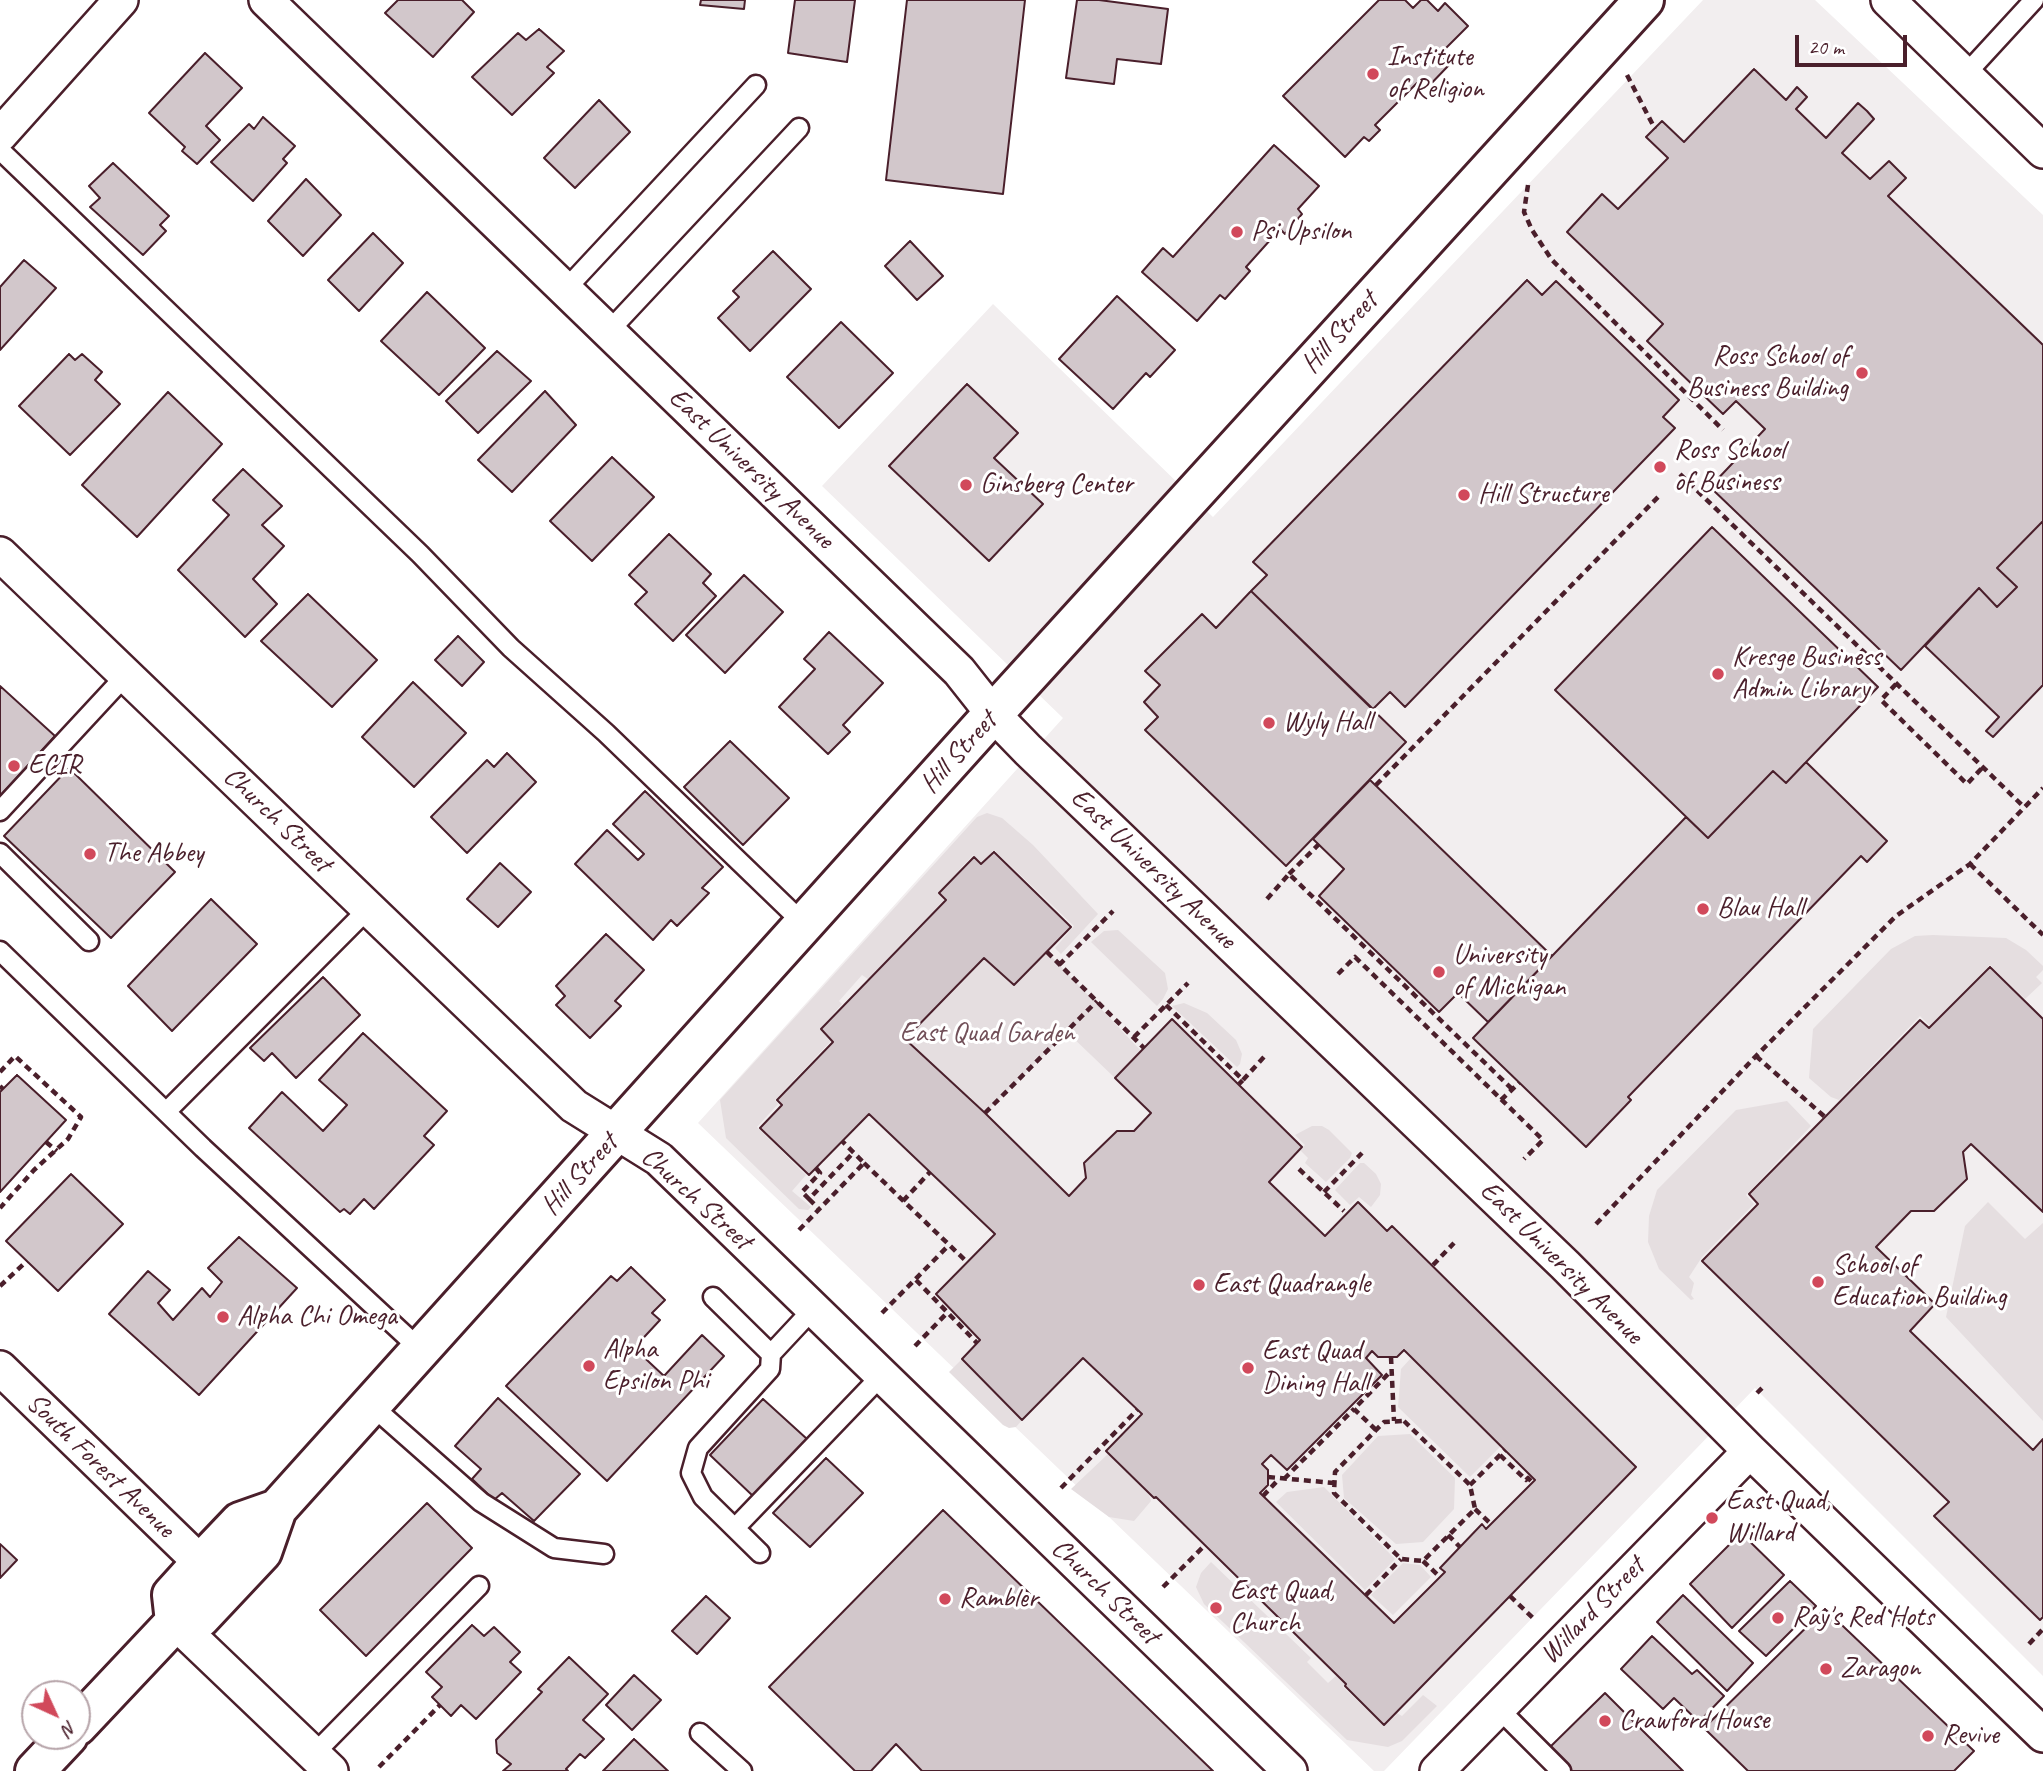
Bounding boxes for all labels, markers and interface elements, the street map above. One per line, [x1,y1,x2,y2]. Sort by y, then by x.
scale bar [1798,21,1910,65]
text: 20 m [1808,34,1844,60]
place label: Institute of Religion [1387,41,1484,107]
marker: Institute of Religion [1365,66,1381,82]
place label: Psi Upsilon [1251,215,1351,249]
marker: Psi Upsilon [1229,224,1245,240]
street label: Hill Street [1295,285,1385,381]
place label: Ross School of Business Building [1687,340,1848,406]
marker: Ross School of Business Building [1854,365,1870,381]
street label: East University Avenue [661,381,841,557]
place label: Ross School of Business [1674,434,1785,500]
marker: Ross School of Business [1652,459,1668,475]
place label: Ginsberg Center [980,468,1133,502]
marker: Ginsberg Center [958,477,974,493]
place label: Hill Structure [1478,478,1609,512]
marker: Hill Structure [1456,487,1472,503]
place label: Kresge Business Admin Library [1732,641,1881,707]
marker: Kresge Business Admin Library [1710,666,1726,682]
street label: Hill Street [914,705,1004,801]
place label: Wyly Hall [1283,706,1372,740]
marker: Wyly Hall [1261,715,1277,731]
place label: ECIR [28,749,81,783]
marker: ECIR [6,758,22,774]
street label: Church Street [216,760,338,880]
street label: East University Avenue [1063,781,1243,957]
place label: The Abbey [104,837,203,871]
marker: The Abbey [82,846,98,862]
place label: Blau Hall [1717,892,1803,926]
marker: Blau Hall [1695,901,1711,917]
place label: University of Michigan [1453,939,1565,1005]
marker: University of Michigan [1431,964,1447,980]
park label: East Quad Garden [900,1017,1074,1051]
street label: Hill Street [535,1127,625,1223]
street label: Church Street [634,1140,758,1258]
street label: East University Avenue [1472,1174,1650,1352]
place label: School of Education Building [1832,1249,2006,1315]
place label: East Quadrangle [1213,1268,1370,1302]
marker: School of Education Building [1810,1274,1826,1290]
marker: East Quadrangle [1191,1277,1207,1293]
place label: Alpha Chi Omega [237,1300,397,1334]
marker: Alpha Chi Omega [215,1309,231,1325]
place label: Alpha Epsilon Phi [603,1333,709,1399]
place label: East Quad Dining Hall [1262,1335,1368,1401]
marker: Alpha Epsilon Phi [581,1358,597,1374]
marker: East Quad Dining Hall [1240,1360,1256,1376]
street label: South Forest Avenue [19,1387,181,1545]
place label: East Quad, Willard [1726,1485,1831,1551]
marker: East Quad, Willard [1704,1510,1720,1526]
street label: Church Street [1044,1532,1166,1652]
street label: Willard Street [1534,1550,1652,1672]
place label: East Quad, Church [1230,1575,1335,1641]
place label: Rambler [959,1582,1038,1616]
marker: Rambler [937,1591,953,1607]
marker: East Quad, Church [1208,1600,1224,1616]
place label: Ray's Red Hots [1792,1601,1934,1635]
marker: Ray's Red Hots [1770,1610,1786,1626]
place label: Zaragon [1840,1652,1920,1686]
marker: Zaragon [1818,1661,1834,1677]
north arrow [21,1680,91,1750]
place label: Crawford House [1619,1704,1769,1738]
marker: Crawford House [1597,1713,1613,1729]
text: N [57,1716,82,1741]
place label: Revive [1942,1719,1999,1753]
marker: Revive [1920,1728,1936,1744]

